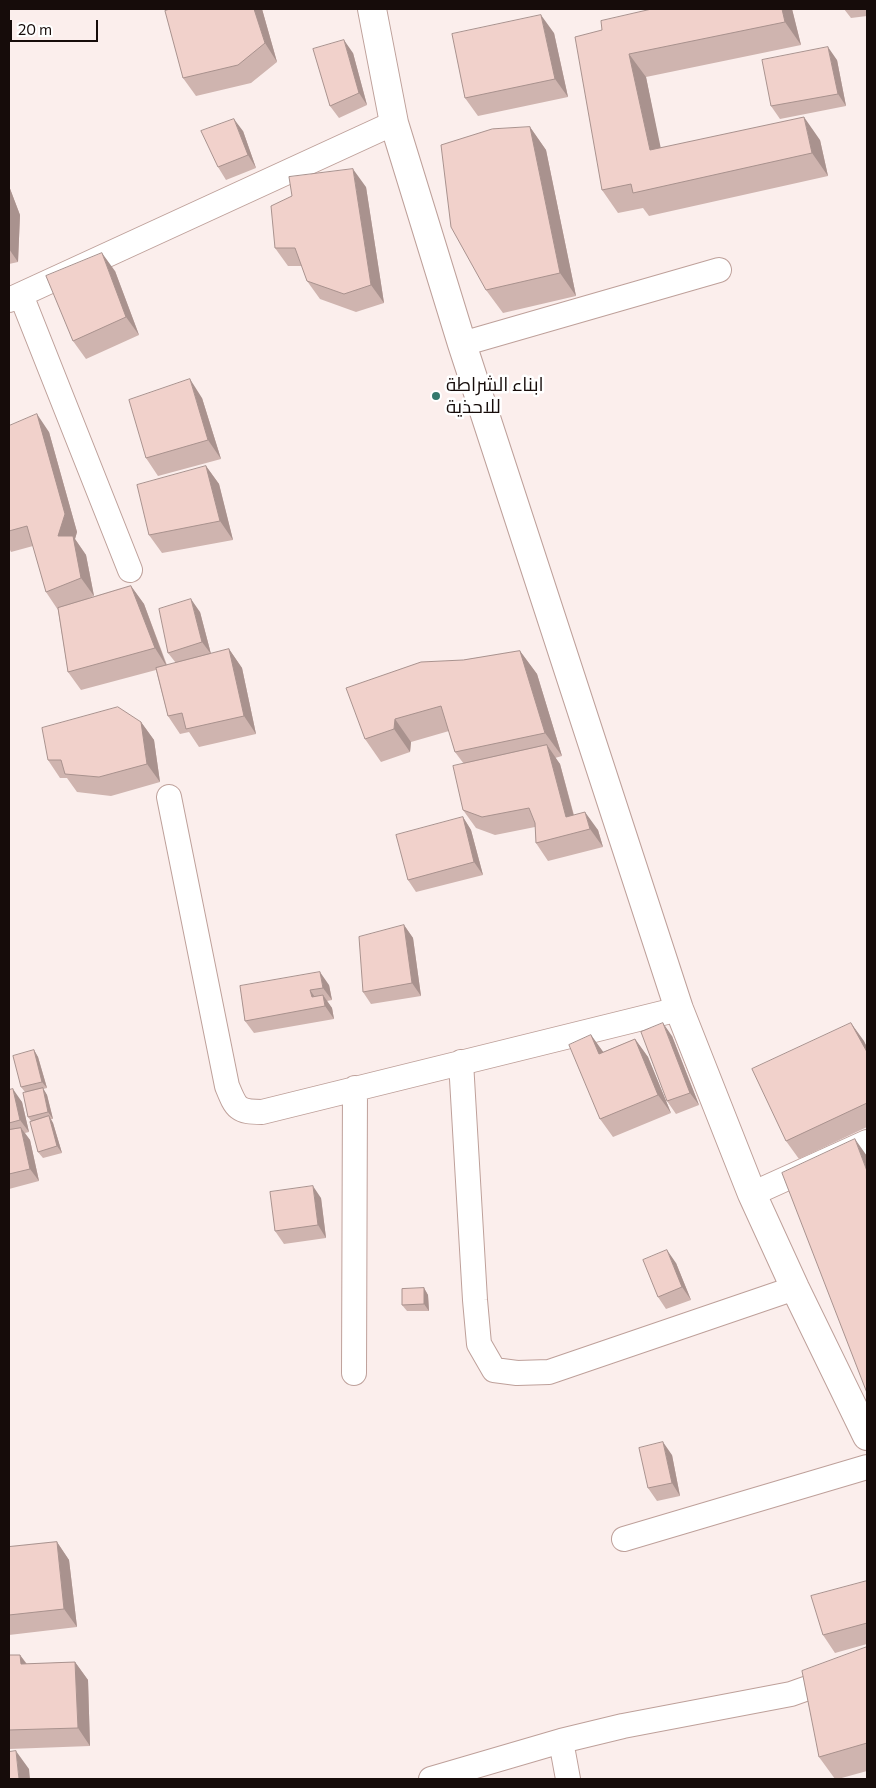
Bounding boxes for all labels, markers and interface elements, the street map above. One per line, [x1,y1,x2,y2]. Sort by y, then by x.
scale bar [12,10,100,42]
text: 20 m [18,20,52,38]
place label: ابناء الشراطة للاحذية [446,374,544,418]
marker: ابناء الشراطة للاحذية [430,390,442,402]

